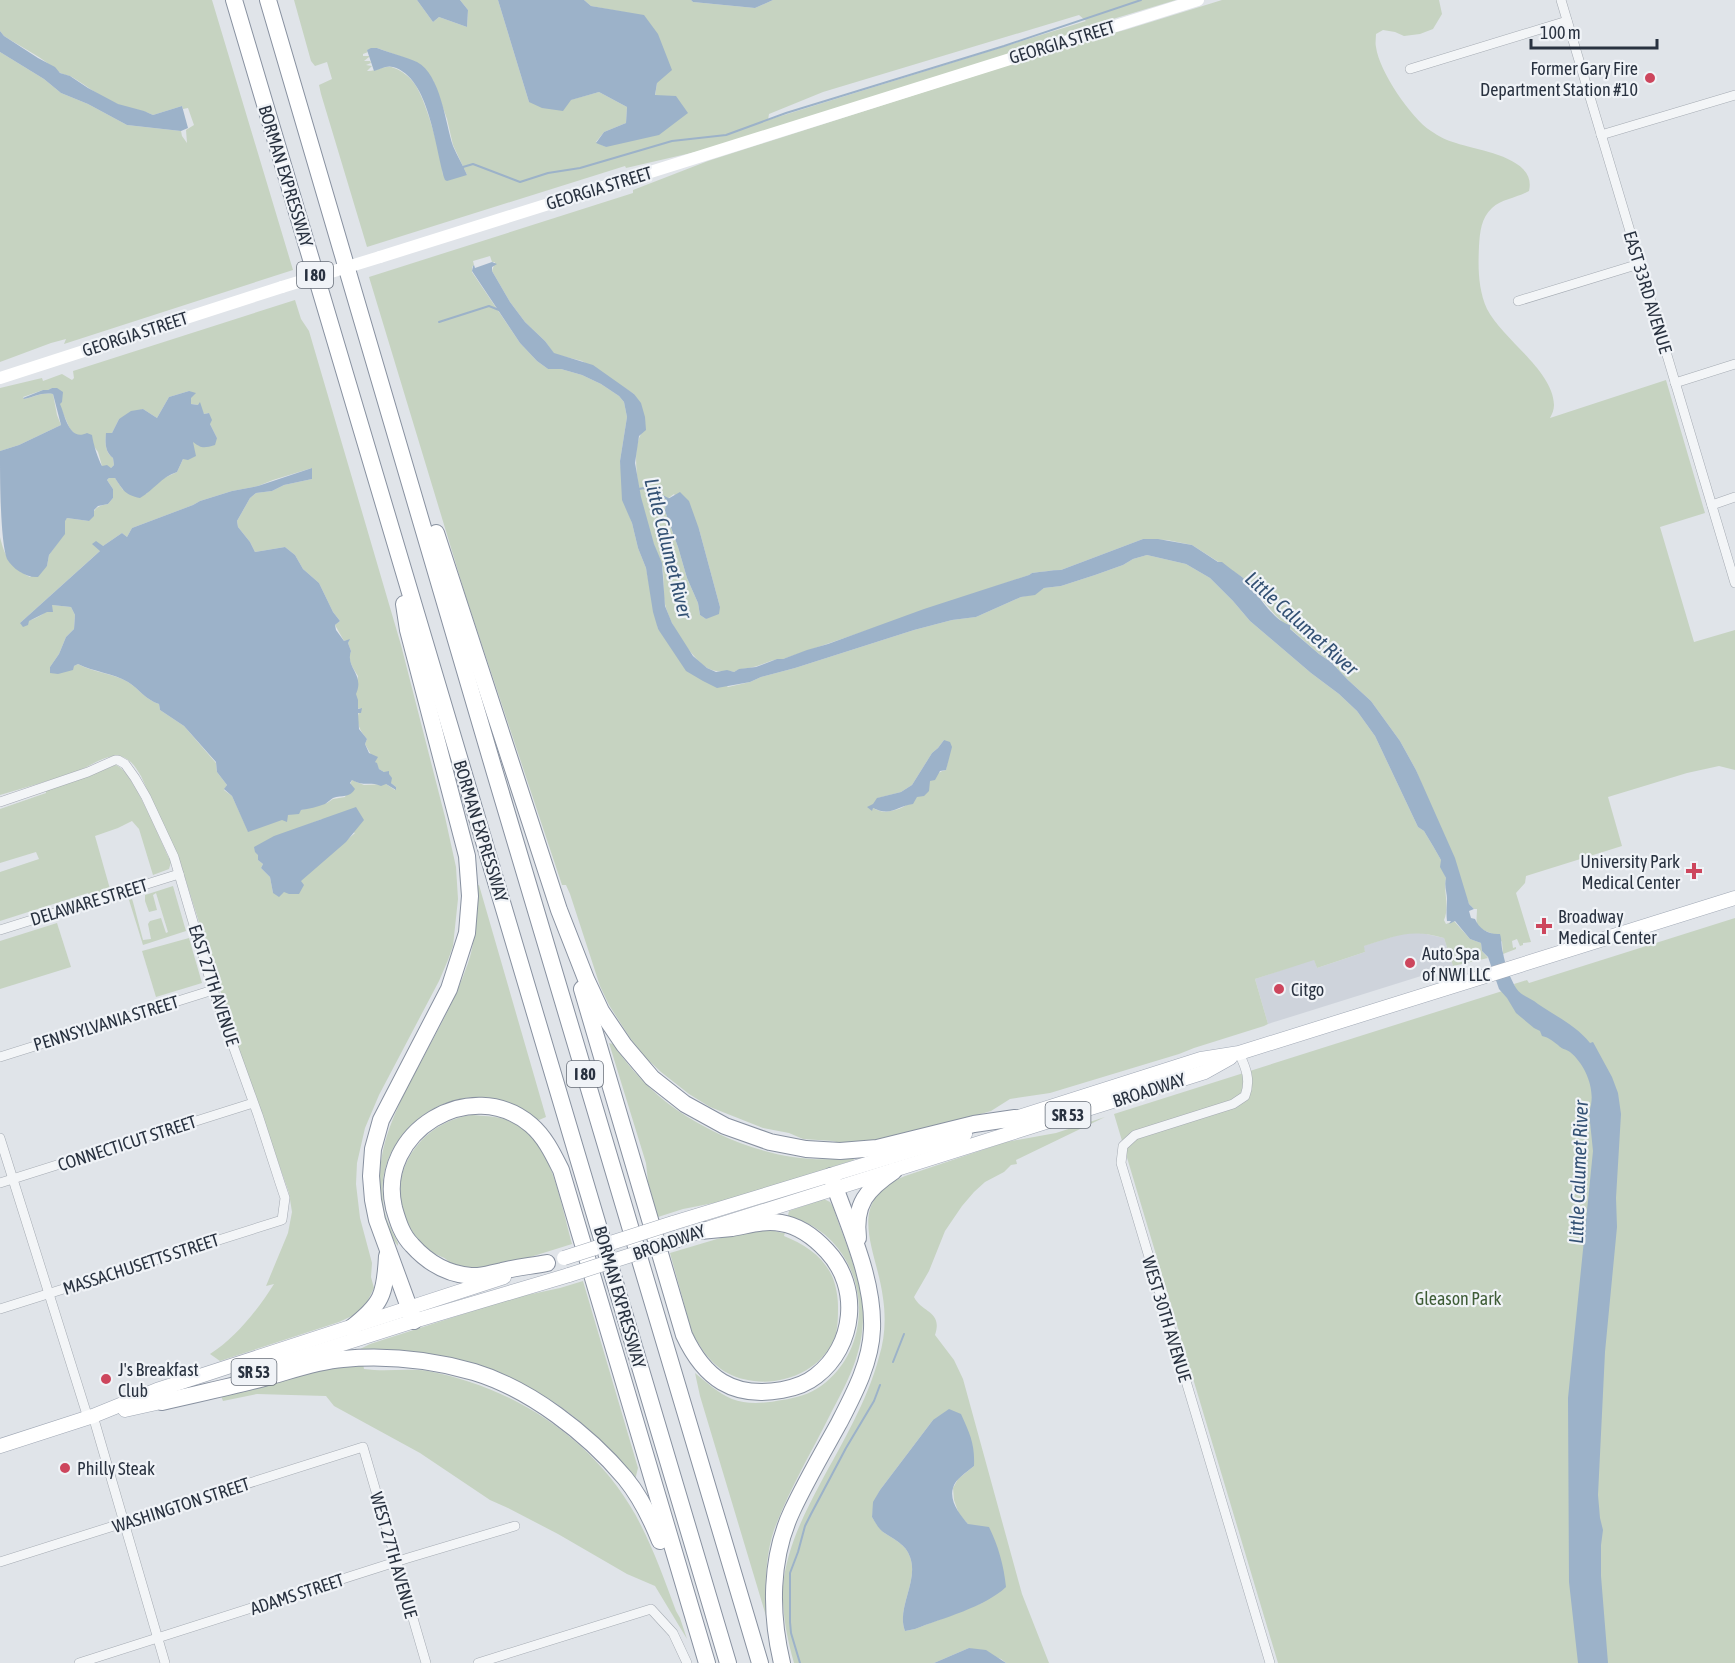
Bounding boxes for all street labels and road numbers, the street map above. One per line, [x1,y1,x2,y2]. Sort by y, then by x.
street label: GEORGIA STREET [1006,16,1118,68]
street label: BORMAN EXPRESSWAY [254,103,318,249]
street label: GEORGIA STREET [543,162,655,214]
street label: EAST 33RD AVENUE [1619,228,1677,356]
road number: I 80 [297,262,333,288]
street label: GEORGIA STREET [80,307,190,361]
street label: BORMAN EXPRESSWAY [449,758,513,904]
street label: DELAWARE STREET [28,874,150,930]
street label: EAST 27TH AVENUE [185,922,244,1048]
street label: PENNSYLVANIA STREET [31,991,181,1055]
road number: I 80 [567,1061,603,1087]
street label: BROADWAY [1110,1068,1188,1112]
road number: SR 53 [1046,1102,1090,1128]
street label: CONNECTICUT STREET [55,1111,199,1175]
street label: BROADWAY [630,1220,708,1264]
street label: BORMAN EXPRESSWAY [590,1223,650,1371]
street label: MASSACHUSETTS STREET [60,1229,222,1299]
street label: WEST 30TH AVENUE [1138,1254,1196,1385]
road number: SR 53 [232,1359,276,1385]
street label: WASHINGTON STREET [110,1473,252,1537]
street label: WEST 27TH AVENUE [366,1490,422,1621]
street label: ADAMS STREET [247,1569,347,1619]

